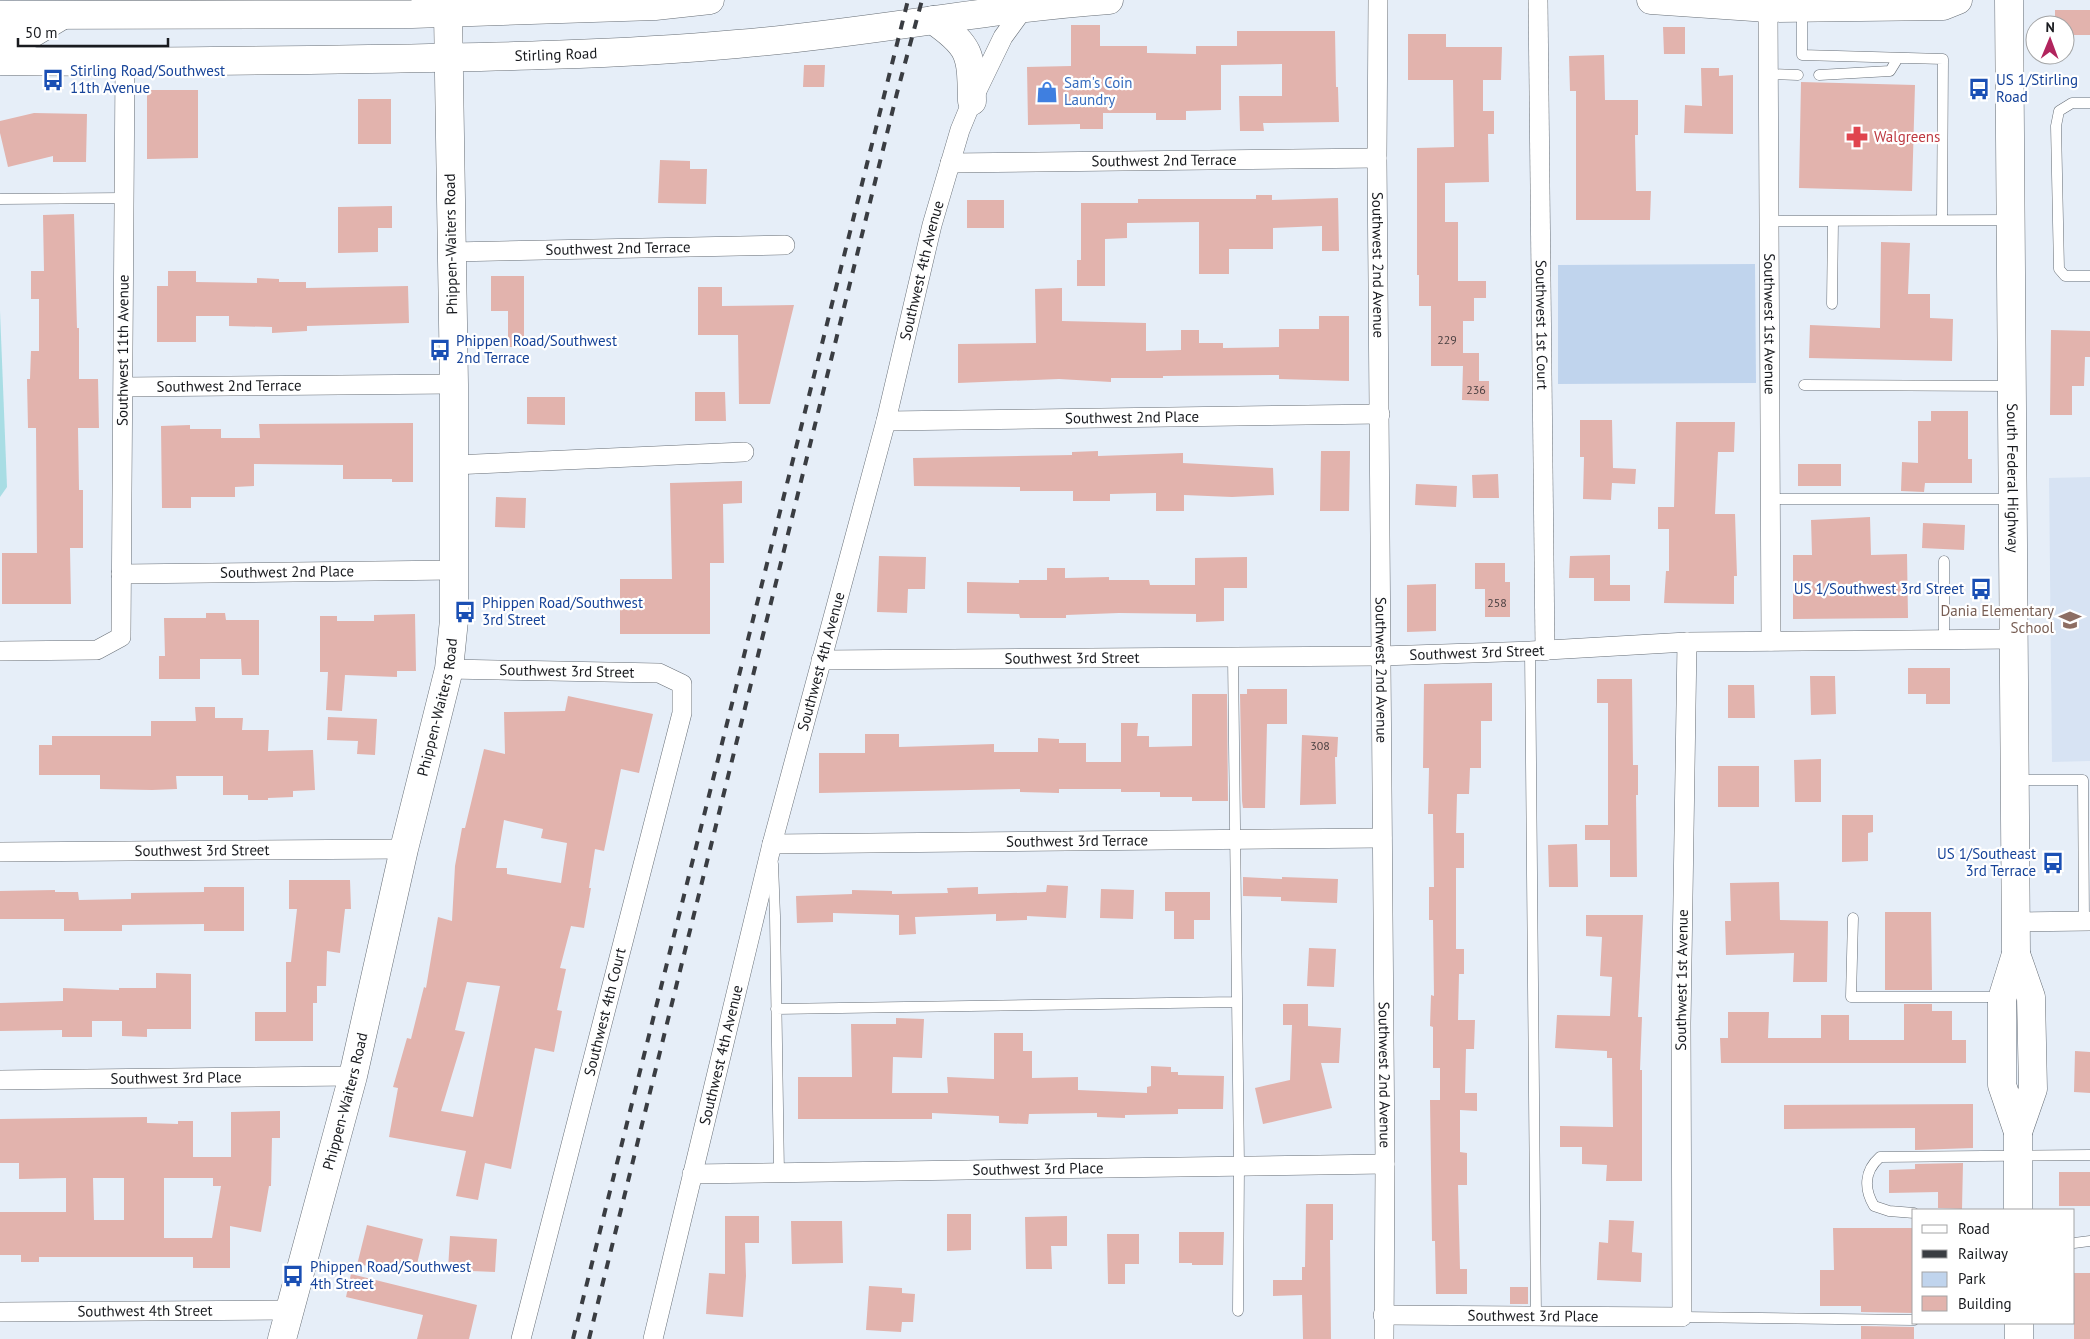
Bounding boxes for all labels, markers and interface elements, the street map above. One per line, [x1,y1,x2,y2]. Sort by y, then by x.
scale bar [18,15,168,47]
north arrow [2025,15,2075,65]
text: N [2045,18,2055,36]
text: 50 m [25,23,58,42]
street label: Stirling Road [514,43,598,65]
place label: Stirling Road/Southwest 11th Avenue [70,61,225,97]
bus stop icon: Stirling Road/Southwest 11th Avenue [40,67,66,93]
place label: US 1/Stirling Road [1996,70,2078,106]
place label: Sam's Coin Laundry [1064,73,1133,109]
bus stop icon: US 1/Stirling Road [1966,76,1992,102]
shop icon: Sam's Coin Laundry [1034,79,1060,105]
pharmacy icon: Walgreens [1844,124,1870,150]
place label: Walgreens [1874,127,1940,146]
street label: Southwest 2nd Terrace [1091,150,1237,170]
street label: Phippen-Waiters Road [440,173,461,315]
street label: Southwest 2nd Avenue [1368,192,1388,338]
street label: Southwest 4th Avenue [895,198,948,342]
street label: Southwest 2nd Terrace [545,237,691,259]
street label: Southwest 1st Avenue [1760,253,1780,395]
street label: Southwest 1st Court [1532,260,1552,390]
street label: Southwest 11th Avenue [112,274,133,426]
place label: Phippen Road/Southwest 2nd Terrace [456,331,617,367]
house number: 229 [1437,332,1457,347]
bus stop icon: Phippen Road/Southwest 2nd Terrace [427,337,453,363]
street label: Southwest 2nd Terrace [156,375,302,396]
house number: 236 [1466,382,1486,397]
street label: South Federal Highway [2003,403,2023,553]
street label: Southwest 2nd Place [1065,407,1199,427]
street label: Southwest 2nd Place [220,561,354,582]
bus stop icon: US 1/Southwest 3rd Street [1968,576,1994,602]
place label: US 1/Southwest 3rd Street [1794,579,1964,598]
street label: Southwest 4th Avenue [793,590,848,733]
place label: Phippen Road/Southwest 3rd Street [482,593,643,629]
house number: 258 [1487,595,1507,610]
street label: Southwest 2nd Avenue [1371,597,1392,743]
bus stop icon: Phippen Road/Southwest 3rd Street [452,599,478,625]
place label: Dania Elementary School [1940,601,2055,637]
school or university icon: Dania Elementary School [2057,607,2083,633]
street label: Phippen-Waiters Road [413,637,461,778]
street label: Southwest 3rd Street [1409,640,1545,664]
street label: Southwest 3rd Street [1004,648,1140,668]
street label: Southwest 3rd Street [499,660,635,682]
house number: 308 [1310,738,1330,753]
street label: Southwest 3rd Terrace [1006,830,1148,851]
street label: Southwest 3rd Street [134,840,270,860]
place label: US 1/Southeast 3rd Terrace [1937,844,2036,880]
bus stop icon: US 1/Southeast 3rd Terrace [2040,850,2066,876]
street label: Southwest 1st Avenue [1671,909,1692,1051]
street label: Southwest 4th Court [579,946,630,1078]
street label: Southwest 4th Avenue [695,983,747,1127]
street label: Southwest 2nd Avenue [1375,1002,1395,1148]
street label: Phippen-Waiters Road [318,1031,371,1172]
street label: Southwest 3rd Place [110,1067,242,1088]
street label: Southwest 3rd Place [972,1158,1104,1179]
legend [1912,1209,2075,1324]
text: Road [1958,1219,1990,1238]
text: Railway [1958,1244,2008,1263]
place label: Phippen Road/Southwest 4th Street [310,1257,471,1293]
bus stop icon: Phippen Road/Southwest 4th Street [280,1263,306,1289]
text: Park [1958,1269,1986,1288]
text: Building [1958,1294,2012,1313]
street label: Southwest 4th Street [77,1301,213,1320]
street label: Southwest 3rd Place [1467,1306,1599,1325]

